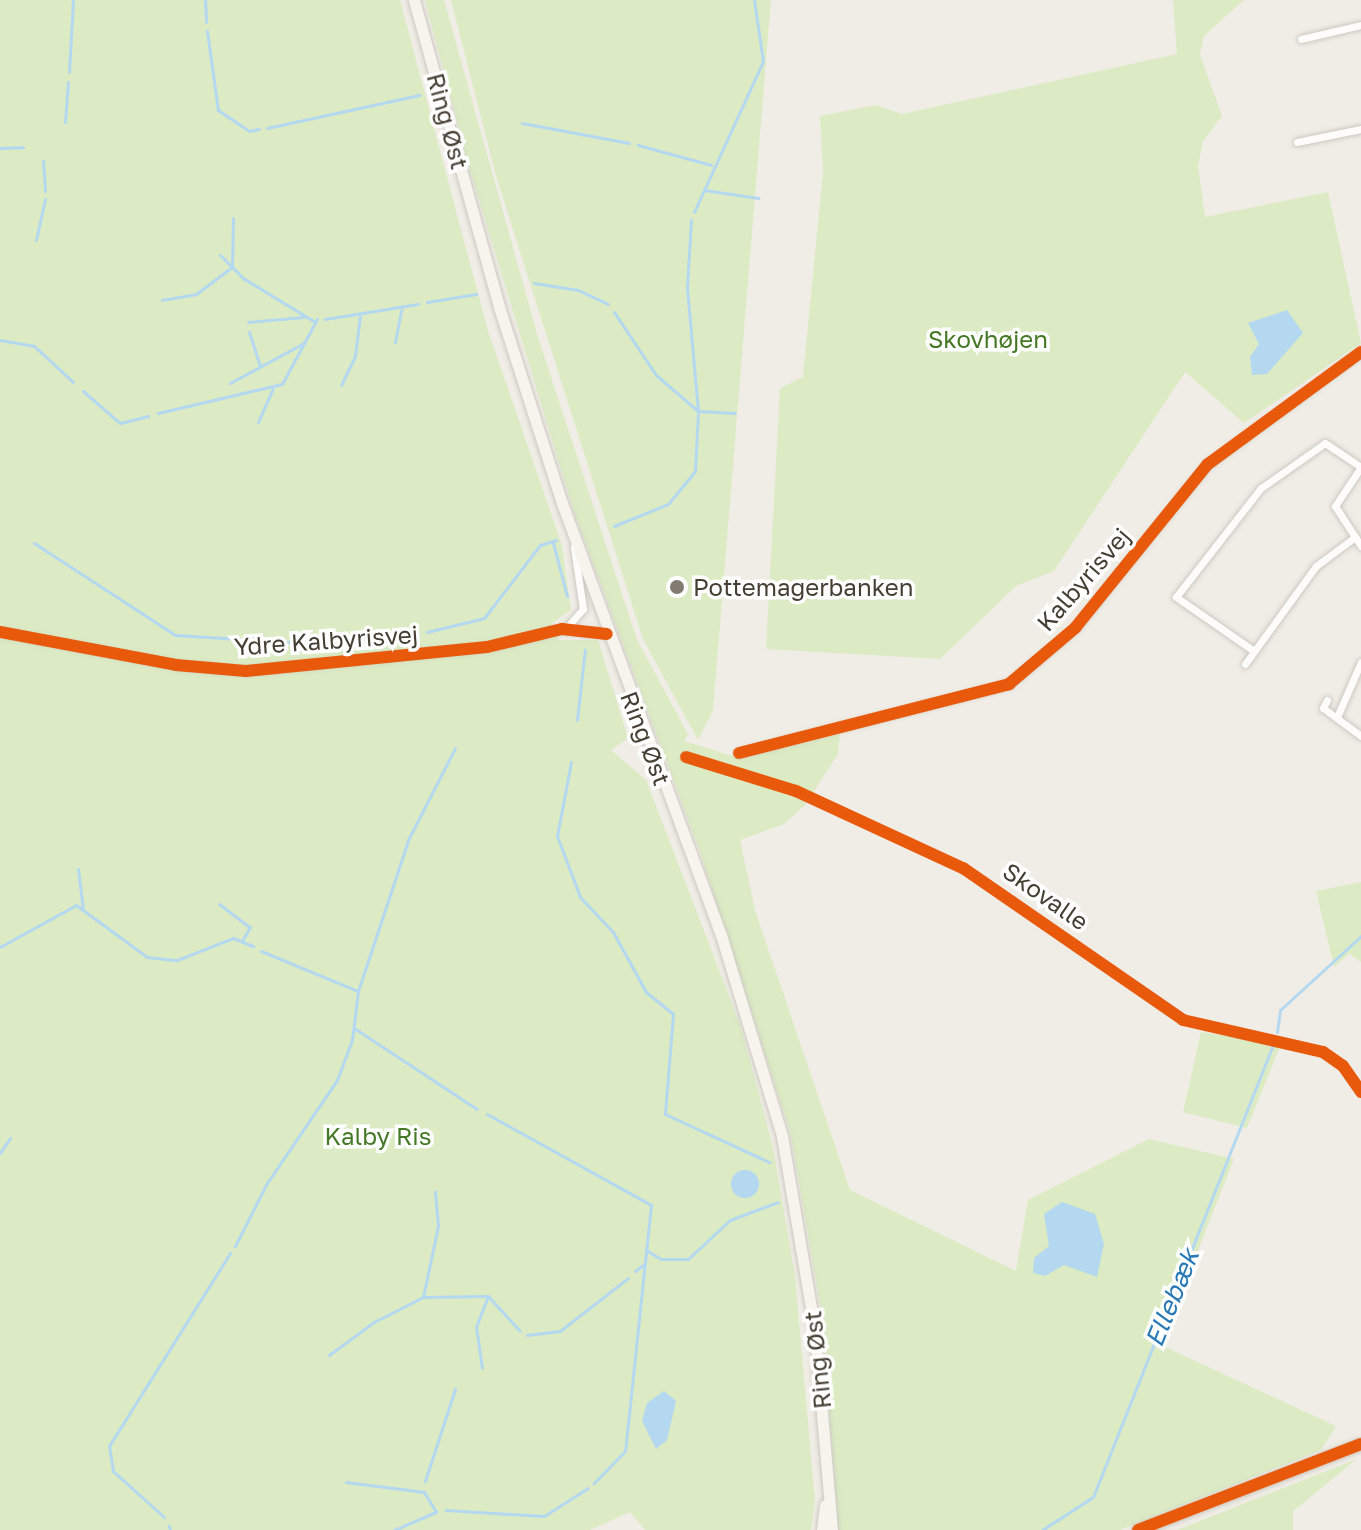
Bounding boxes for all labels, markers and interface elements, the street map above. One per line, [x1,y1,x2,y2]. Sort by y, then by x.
street label: Ring Øst [421,70,475,172]
park label: Skovhøjen [928,325,1048,353]
street label: Kalbyrisvej [1030,522,1136,636]
place label: Pottemagerbanken [693,573,913,601]
marker: Pottemagerbanken [668,578,686,596]
street label: Ydre Kalbyrisvej [233,619,419,661]
street label: Ring Øst [615,687,677,789]
street label: Skovalle [998,856,1094,936]
park label: Kalby Ris [325,1122,431,1150]
water label: Ellebæk [1138,1245,1206,1351]
street label: Ring Øst [798,1310,836,1410]

